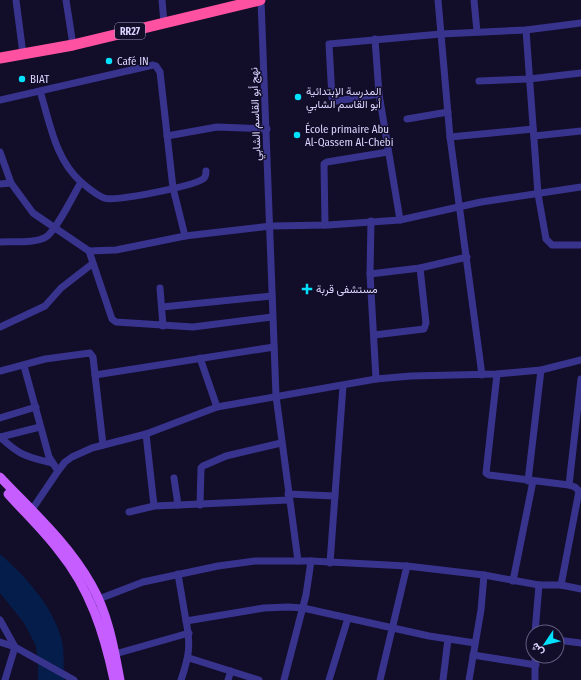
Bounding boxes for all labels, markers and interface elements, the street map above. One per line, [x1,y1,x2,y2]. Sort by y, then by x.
road number: RR27 [115,23,145,39]
place label: Café IN [117,55,149,68]
marker: Café IN [104,56,114,66]
street label: نهج أبو القاسم الشابي [247,67,267,161]
place label: BIAT [30,73,50,86]
marker: BIAT [17,74,27,84]
place label: المدرسة الإبتدائية أبو القاسم الشابي [306,85,381,114]
marker: المدرسة الإبتدائية أبو القاسم الشابي [293,92,303,102]
place label: École primaire Abu Al-Qassem Al-Chebi [305,122,394,149]
marker: École primaire Abu Al-Qassem Al-Chebi [292,130,302,140]
marker: مستشفى قربة [301,283,313,295]
place label: مستشفى قربة [316,283,378,296]
north arrow [525,624,565,664]
text: ش [528,640,546,659]

